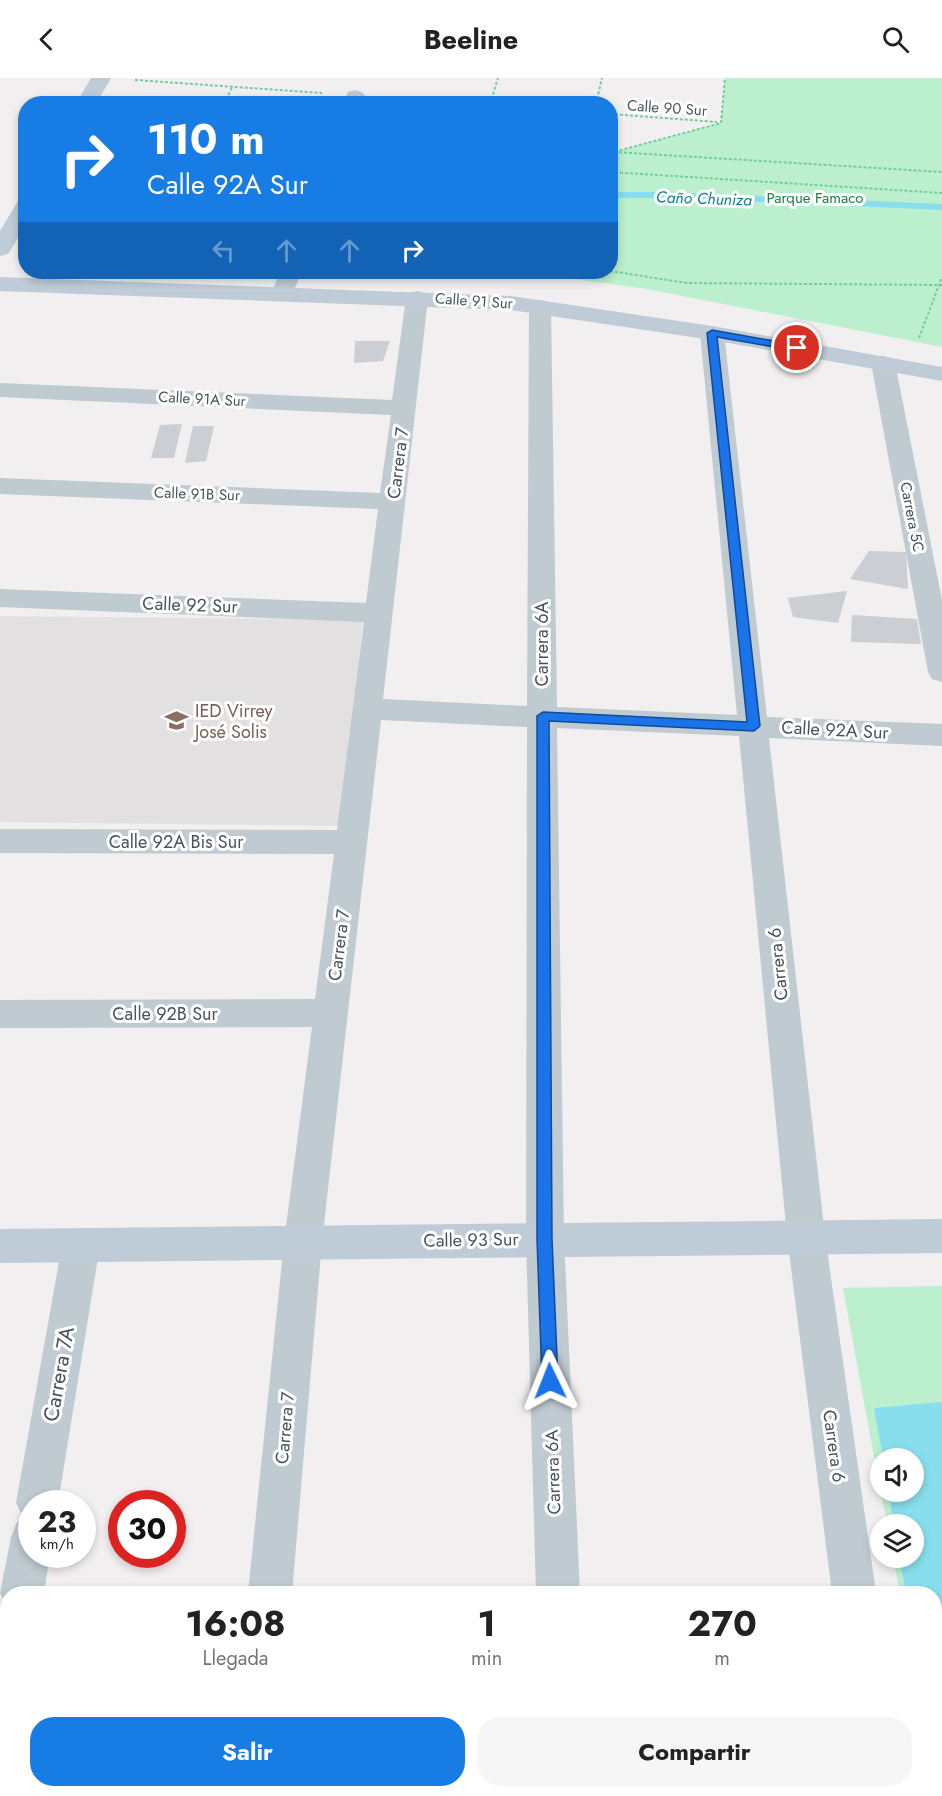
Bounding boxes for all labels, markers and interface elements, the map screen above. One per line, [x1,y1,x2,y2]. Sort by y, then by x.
text: Beeline [424,20,518,59]
icon: back [30,23,63,56]
icon: search [879,23,912,56]
street label: Calle 90 Sur [626,94,709,122]
text: 110 m [147,109,265,170]
icon: right [48,120,126,198]
text: Calle 92A Sur [147,165,308,204]
water label: Caño Chuniza [656,185,753,212]
park label: Parque Famaco [766,187,864,209]
icon: left [207,234,240,267]
icon: ahead [270,234,303,267]
icon: ahead [333,234,366,267]
icon: right [396,234,429,267]
street label: Calle 91 Sur [434,287,514,315]
pin [771,322,822,373]
icon: arrive [780,331,813,364]
street label: Calle 91A Sur [158,386,247,412]
street label: Carrera 7 [381,425,415,500]
street label: Carrera 5C [894,480,930,554]
street label: Calle 91B Sur [154,482,241,507]
street label: Calle 92 Sur [142,590,239,620]
street label: Carrera 6A [529,601,555,686]
place label: IED Virrey José Solis [193,698,273,745]
school or university icon: IED Virrey José Solis [164,708,190,734]
street label: Calle 92A Sur [781,714,890,746]
street label: Calle 92A Bis Sur [109,829,244,855]
street label: Carrera 7 [322,907,356,982]
street label: Carrera 6 [761,926,795,1002]
street label: Calle 92B Sur [112,1001,219,1027]
street label: Calle 93 Sur [423,1226,520,1254]
street label: Carrera 7A [36,1324,82,1424]
position arrow [518,1349,582,1413]
street label: Carrera 7 [269,1390,301,1465]
street label: Carrera 6 [816,1408,852,1484]
street label: Carrera 6A [539,1429,567,1515]
map controls [870,1448,924,1568]
button: sound [870,1448,924,1502]
speed limit sign: 30 [108,1490,186,1568]
text: 23 [38,1500,76,1543]
button: layers [870,1514,924,1568]
text: km/h [40,1533,74,1555]
text: 16:08 [185,1597,286,1649]
text: 1 [477,1597,496,1649]
text: 270 [688,1597,757,1649]
text: Llegada [203,1644,268,1673]
text: min [471,1644,502,1673]
text: m [714,1644,730,1673]
button: Salir [30,1717,465,1786]
button: Compartir [477,1717,912,1786]

